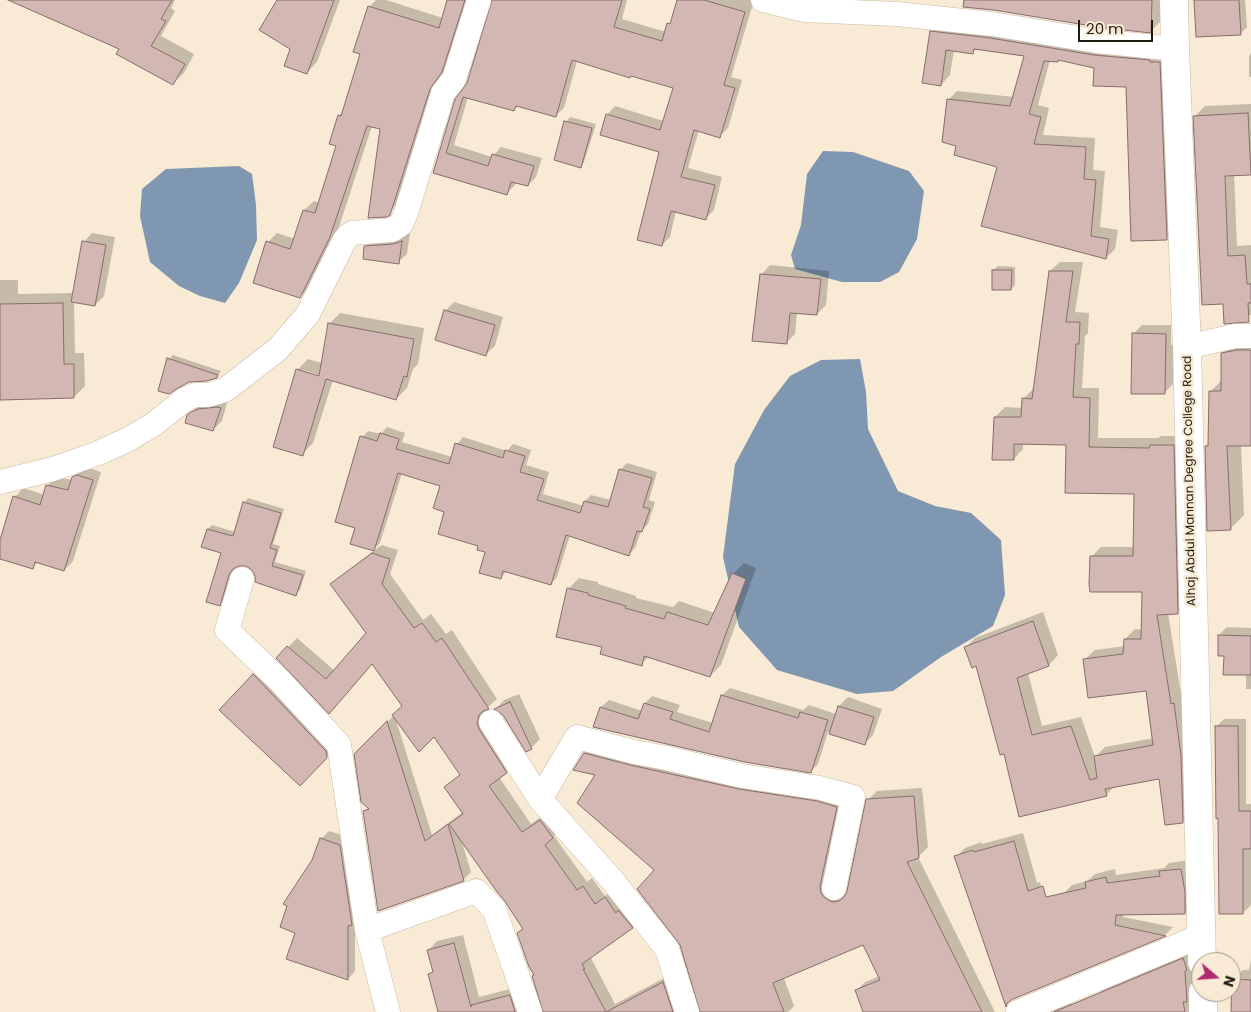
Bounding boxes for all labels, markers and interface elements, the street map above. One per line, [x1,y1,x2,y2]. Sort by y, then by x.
scale bar [1081,10,1156,42]
text: 20 m [1086,18,1124,39]
street label: Alhaj Abdul Mannan Degree College Road [1181,355,1199,607]
north arrow [1191,952,1241,1002]
text: N [1218,973,1240,989]

